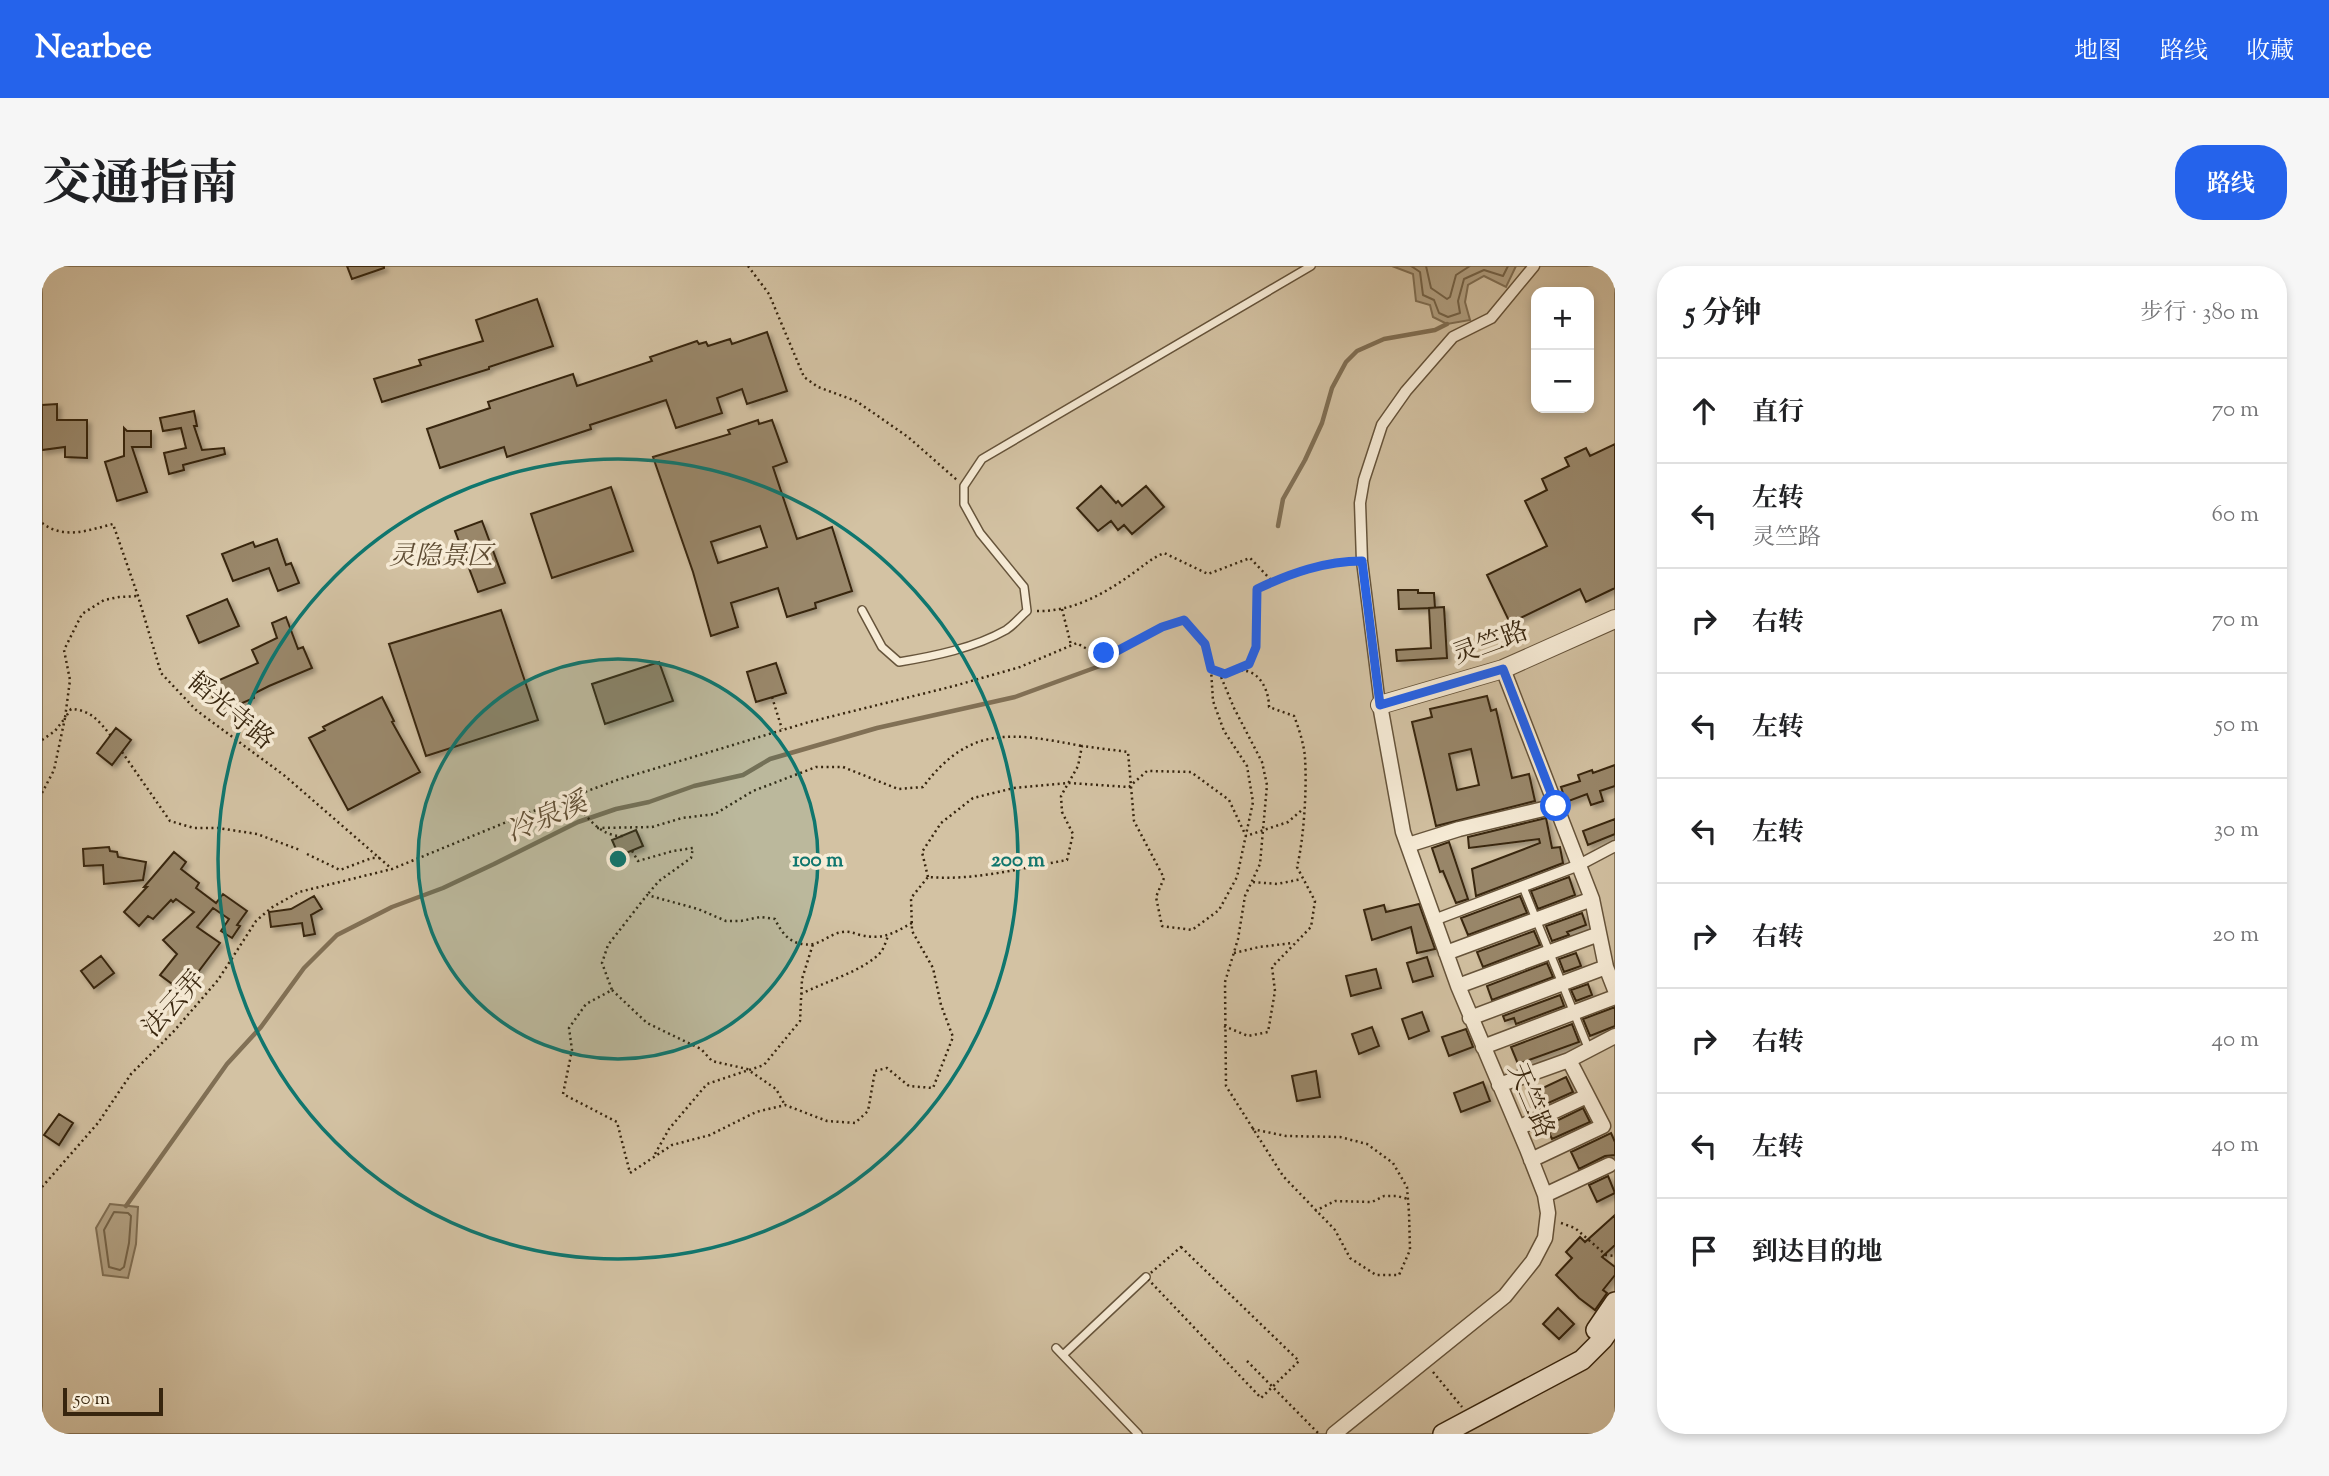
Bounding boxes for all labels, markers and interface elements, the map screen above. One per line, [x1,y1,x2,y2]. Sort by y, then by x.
text: Nearbee [35,25,152,73]
text: 地图 [2074,35,2122,69]
text: 路线 [2160,35,2208,69]
text: 收藏 [2246,35,2294,69]
button: 路线 [2175,145,2287,220]
text: 交通指南 [42,152,238,222]
map controls [1531,287,1594,413]
button: + [1531,287,1594,350]
text: 5 分钟 [1685,293,1762,336]
text: 步行 · 380 m [2141,297,2259,330]
button: − [1531,350,1594,413]
icon: ahead [1685,392,1723,430]
text: 70 m [2212,394,2259,427]
text: 直行 [1752,395,1804,432]
text: 左转 [1752,481,1804,518]
icon: left [1685,497,1723,535]
text: 60 m [2211,499,2259,532]
text: 灵竺路 [1752,522,1821,555]
park label: 灵隐景区 [389,539,496,576]
icon: right [1685,602,1723,640]
text: 70 m [2212,604,2259,637]
text: 右转 [1752,605,1804,642]
street label: 灵竺路 [1448,614,1534,675]
route end [1088,637,1119,668]
street label: 韬光寺路 [178,664,281,760]
icon: left [1685,707,1723,745]
text: 50 m [2215,709,2259,742]
text: 左转 [1752,710,1804,747]
water label: 冷泉溪 [501,783,596,854]
route start [1540,790,1571,821]
icon: left [1685,812,1723,850]
text: 30 m [2214,814,2259,847]
text: 左转 [1752,815,1804,852]
text: 100 m [793,846,844,876]
text: 200 m [991,846,1046,876]
centre of rings [606,847,630,871]
icon: right [1685,917,1723,955]
text: 20 m [2212,919,2259,952]
text: 右转 [1752,920,1804,957]
street label: 法云弄 [135,963,215,1046]
icon: right [1685,1022,1723,1060]
text: 40 m [2212,1024,2259,1057]
text: 右转 [1752,1025,1804,1062]
street label: 天竺路 [1497,1058,1562,1144]
icon: left [1685,1127,1723,1165]
text: 40 m [2212,1129,2259,1162]
text: 左转 [1752,1130,1804,1167]
icon: arrive [1685,1232,1723,1270]
text: 到达目的地 [1752,1235,1882,1272]
scale bar [63,1385,163,1417]
text: 50 m [74,1386,110,1413]

